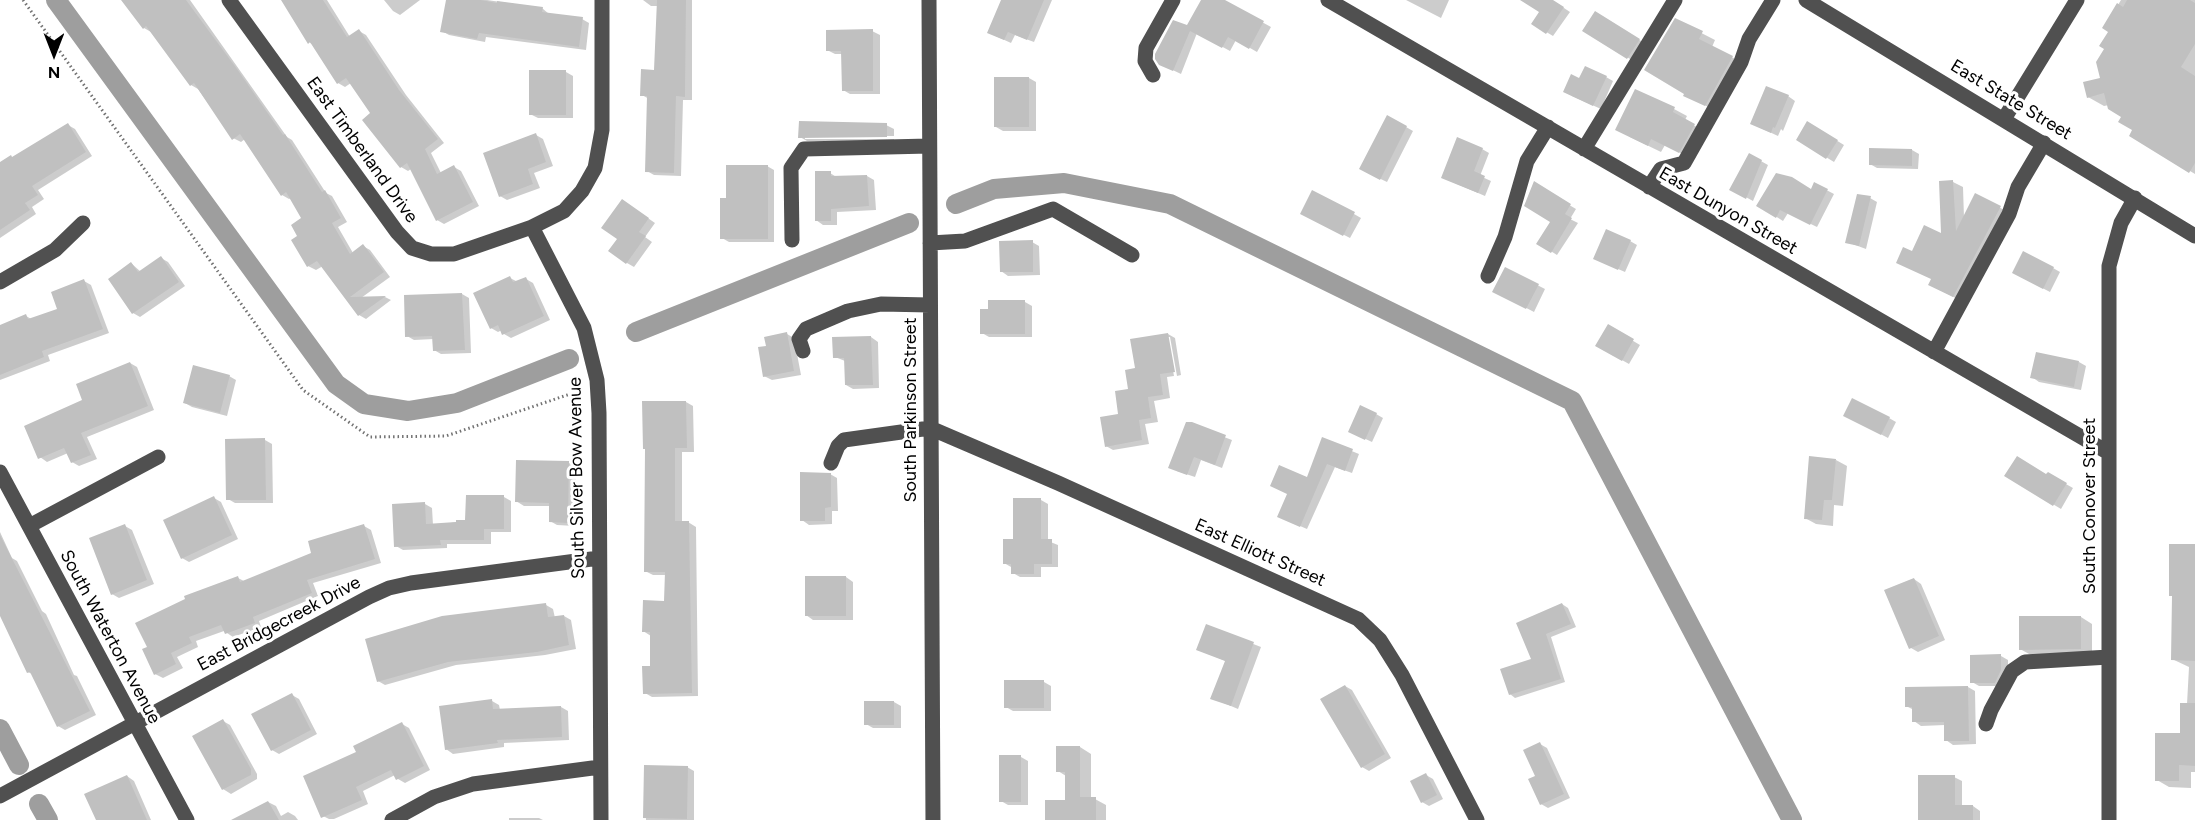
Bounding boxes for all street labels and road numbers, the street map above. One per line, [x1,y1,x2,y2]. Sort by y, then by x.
street label: East State Street [1946,55,2076,145]
street label: East Timberland Drive [302,73,422,227]
street label: East Dunyon Street [1655,163,1801,259]
street label: South Parkinson Street [900,317,922,503]
street label: South Silver Bow Avenue [564,377,590,579]
street label: South Conover Street [2079,418,2101,594]
street label: East Elliott Street [1191,514,1329,592]
street label: South Waterton Avenue [55,546,165,728]
street label: East Bridgecreek Drive [194,572,364,676]

